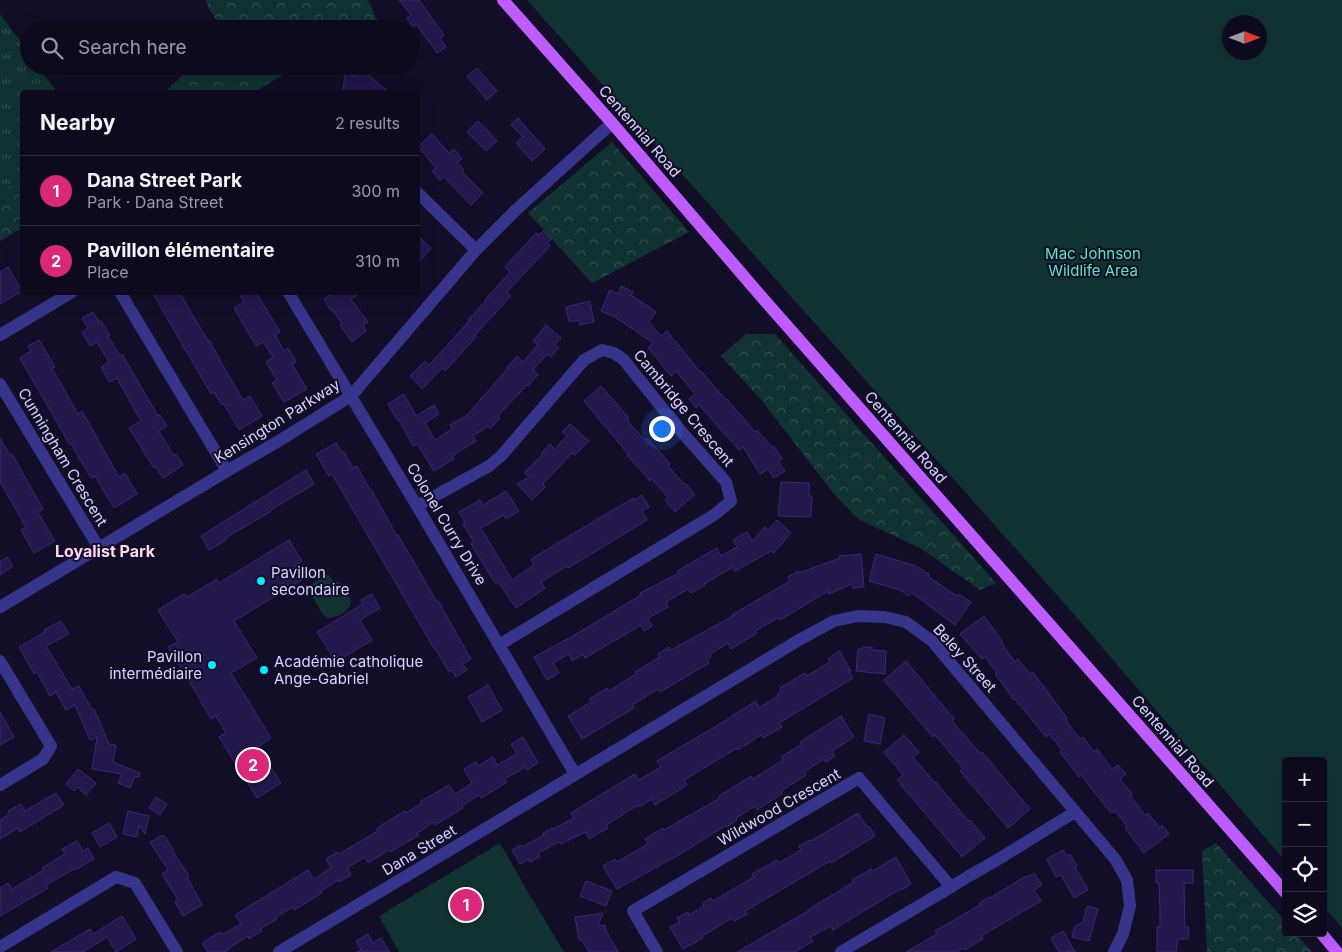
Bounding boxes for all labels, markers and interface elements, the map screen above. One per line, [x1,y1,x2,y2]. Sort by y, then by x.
north arrow [1222,15,1267,60]
search box [20,20,420,75]
icon: search [38,34,66,62]
text: Search here [78,36,187,59]
street label: Centennial Road [595,81,685,181]
text: Nearby [40,110,115,135]
text: 2 results [335,113,400,133]
text: Dana Street Park [87,169,242,192]
text: 1 [53,181,59,201]
text: 300 m [351,181,400,201]
text: Park · Dana Street [87,192,223,212]
text: Pavillon élémentaire [87,239,275,262]
park label: Mac Johnson Wildlife Area [1045,244,1141,280]
text: 2 [51,251,61,271]
text: 310 m [355,251,400,271]
text: Place [87,262,129,282]
street label: Cambridge Crescent [630,346,738,470]
street label: Kensington Parkway [211,374,344,467]
street label: Cunningham Crescent [14,384,112,530]
street label: Centennial Road [861,387,951,487]
your location [649,416,675,442]
street label: Colonel Curry Drive [403,459,491,589]
district label: Loyalist Park [55,541,156,561]
place label: Pavillon secondaire [271,563,349,599]
marker: Pavillon secondaire [255,575,267,587]
street label: Beley Street [929,620,1001,696]
place label: Pavillon intermédiaire [109,647,202,683]
place label: Académie catholique Ange-Gabriel [274,652,423,688]
marker: Pavillon intermédiaire [206,659,218,671]
marker: Académie catholique Ange-Gabriel [258,664,270,676]
street label: Centennial Road [1128,691,1218,791]
pin: 2 [237,746,269,784]
map controls [1282,757,1327,937]
button: + [1282,757,1327,802]
street label: Wildwood Crescent [714,764,844,850]
button: − [1282,802,1327,847]
street label: Dana Street [378,820,460,880]
button: locate [1282,847,1327,892]
pin: 1 [450,886,482,924]
button: layers [1282,892,1327,937]

